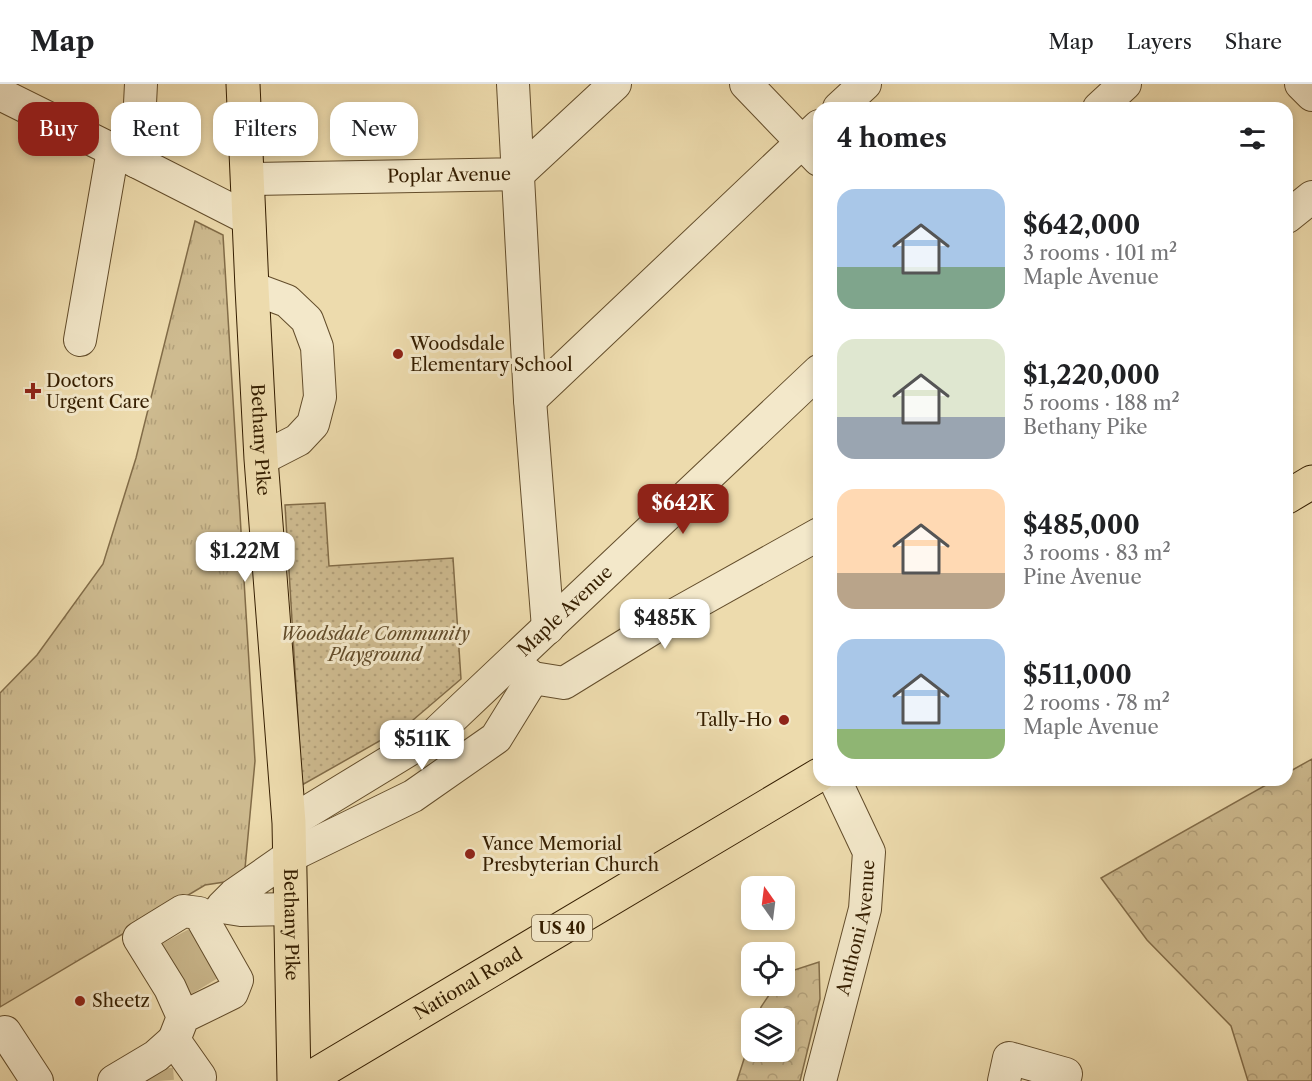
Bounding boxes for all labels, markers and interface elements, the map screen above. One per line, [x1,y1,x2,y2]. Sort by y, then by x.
text: Map [30,24,94,58]
text: Map [1049,29,1094,54]
text: Layers [1127,29,1192,54]
text: Share [1225,29,1282,54]
chip: Buy [18,102,99,156]
chip: Rent [111,102,201,156]
chip: Filters [213,102,318,156]
chip: New [330,102,418,156]
text: 4 homes [837,122,947,154]
icon: filters [1236,122,1269,155]
street label: Poplar Avenue [387,163,511,187]
text: $642,000 [1023,209,1140,241]
icon: home [885,213,957,285]
text: 3 rooms · 101 m² [1023,241,1177,265]
text: Maple Avenue [1023,265,1159,289]
place label: Woodsdale Elementary School [409,333,573,376]
marker: Woodsdale Elementary School [391,347,405,361]
text: $1,220,000 [1023,359,1160,391]
icon: home [885,363,957,435]
place label: Doctors Urgent Care [46,370,150,413]
marker: Doctors Urgent Care [24,382,42,400]
street label: Bethany Pike [246,383,275,496]
text: 5 rooms · 188 m² [1023,391,1180,415]
text: Bethany Pike [1023,415,1147,439]
pin: $642K [641,484,725,535]
text: $642K [652,491,714,515]
text: $485,000 [1023,509,1140,541]
icon: home [885,513,957,585]
pin: $1.22M [196,532,294,583]
text: $1.22M [210,539,280,563]
text: 3 rooms · 83 m² [1023,541,1171,565]
street label: Maple Avenue [513,561,617,661]
text: Pine Avenue [1023,565,1142,589]
pin: $485K [623,599,707,650]
text: $485K [634,606,696,630]
park label: Woodsdale Community Playground [280,623,470,666]
text: $511,000 [1023,659,1132,691]
icon: home [885,663,957,735]
text: 2 rooms · 78 m² [1023,691,1170,715]
place label: Tally-Ho [697,709,772,731]
marker: Tally-Ho [777,713,791,727]
text: Maple Avenue [1023,715,1159,739]
pin: $511K [380,720,464,771]
text: $511K [394,727,450,751]
place label: Vance Memorial Presbyterian Church [481,833,659,876]
marker: Vance Memorial Presbyterian Church [463,847,477,861]
street label: Anthoni Avenue [832,859,879,999]
street label: Bethany Pike [279,868,303,981]
north arrow [741,876,795,930]
map controls [741,876,795,1062]
road number: US 40 [532,915,592,941]
button: locate [741,942,795,996]
street label: National Road [410,943,526,1025]
place label: Sheetz [92,990,150,1012]
marker: Sheetz [73,994,87,1008]
button: layers [741,1008,795,1062]

